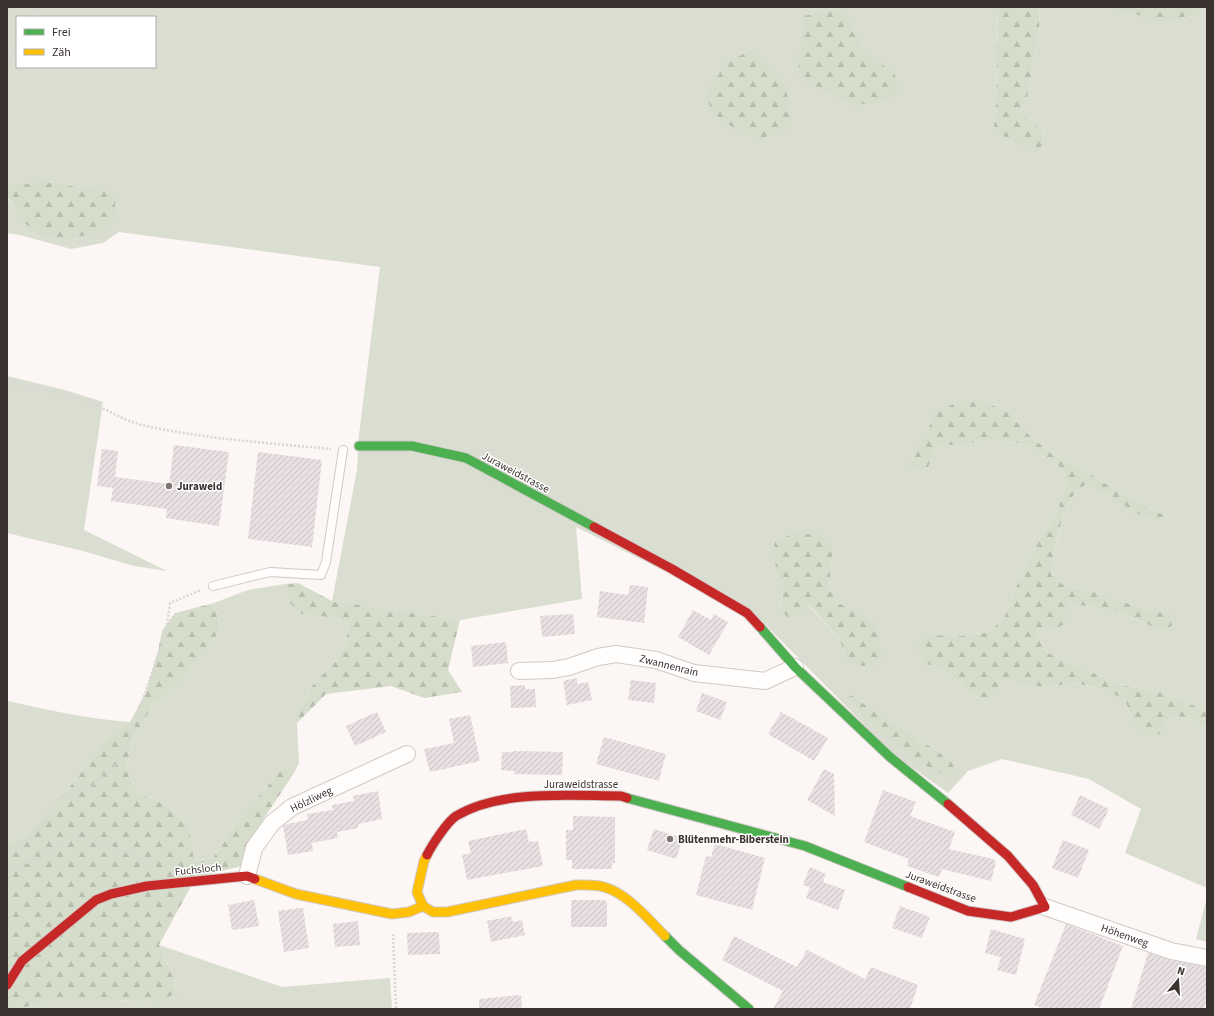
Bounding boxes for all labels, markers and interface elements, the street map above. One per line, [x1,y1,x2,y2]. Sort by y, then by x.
legend [16,16,156,68]
text: Frei [52,24,71,41]
text: Zäh [52,44,71,61]
street label: Juraweidstrasse [479,448,553,497]
place label: Juraweid [177,479,222,494]
marker: Juraweid [164,481,174,491]
street label: Zwannenrain [638,651,700,680]
street label: Juraweidstrasse [544,777,619,792]
street label: Hölzliweg [288,783,335,816]
place label: Blütenmehr-Biberstein [678,832,789,847]
marker: Blütenmehr-Biberstein [665,834,675,844]
street label: Fuchsloch [174,860,222,879]
street label: Juraweidstrasse [903,867,979,906]
street label: Höhenweg [1099,920,1151,951]
north arrow [1158,960,1198,1000]
text: N [1175,963,1187,979]

